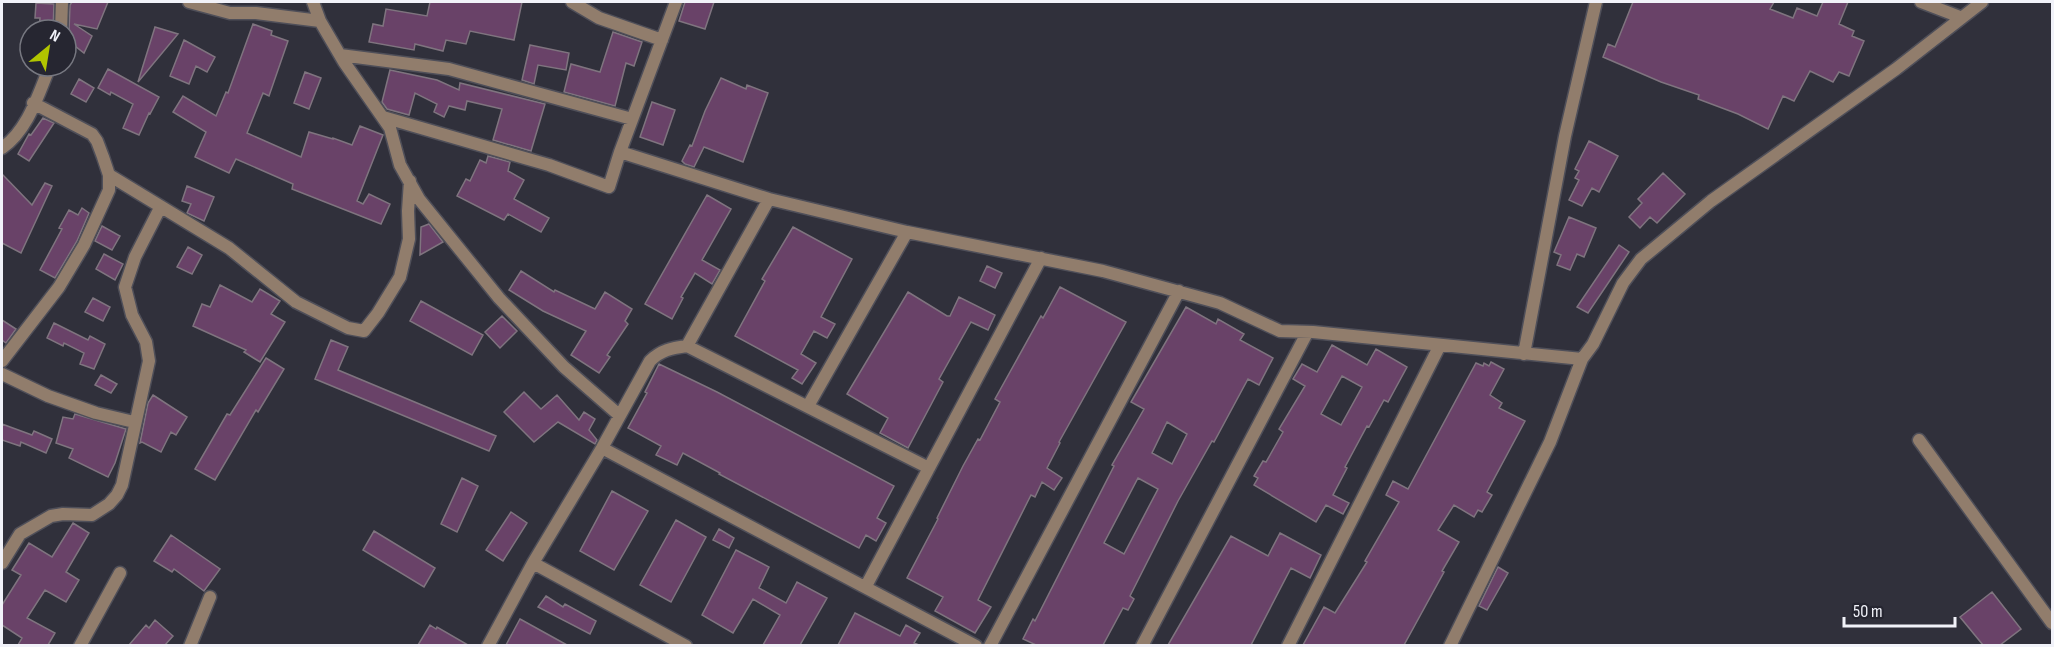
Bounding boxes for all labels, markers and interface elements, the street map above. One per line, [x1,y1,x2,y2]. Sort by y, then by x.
north arrow [18,18,78,78]
text: N [46,26,63,47]
scale bar [1844,590,1955,628]
text: 50 m [1853,601,1883,622]

